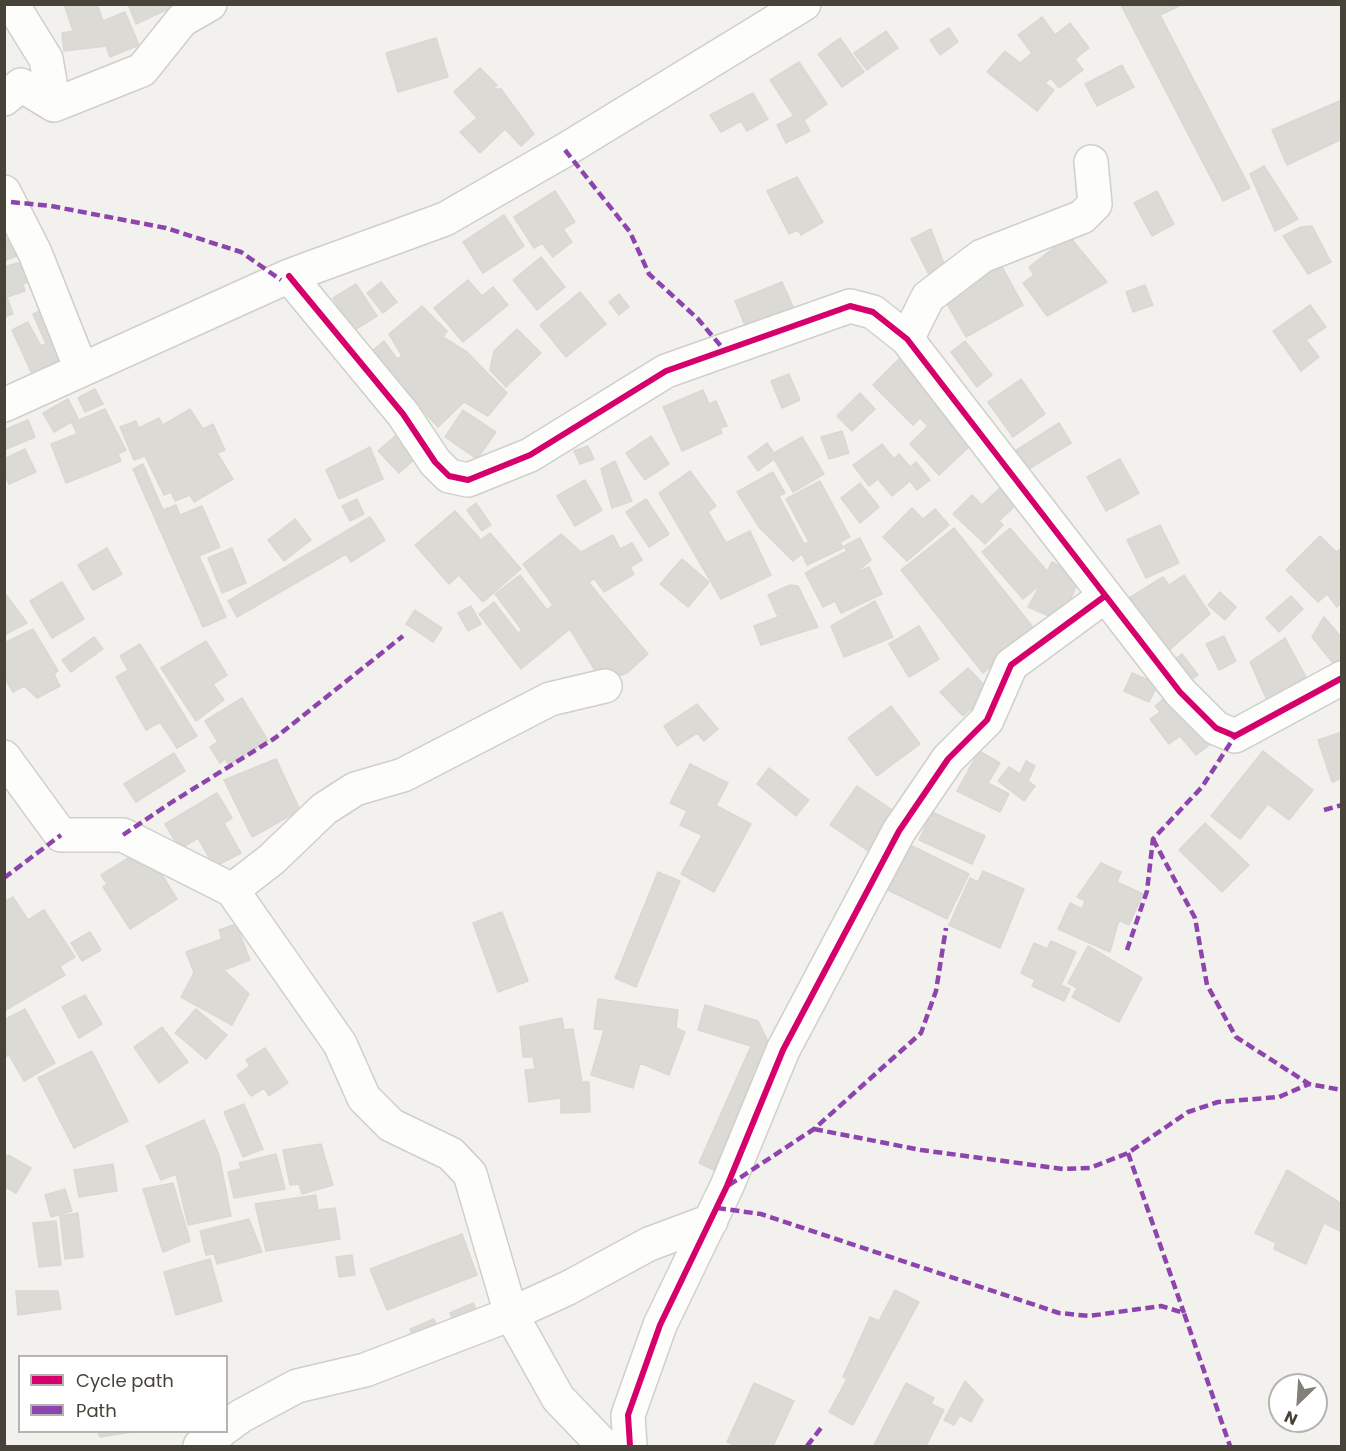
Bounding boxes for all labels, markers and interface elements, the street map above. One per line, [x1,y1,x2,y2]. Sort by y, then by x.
legend [18,1355,228,1433]
text: Cycle path [76,1368,174,1393]
north arrow [1268,1373,1328,1433]
text: Path [76,1398,117,1423]
text: N [1281,1405,1301,1431]

